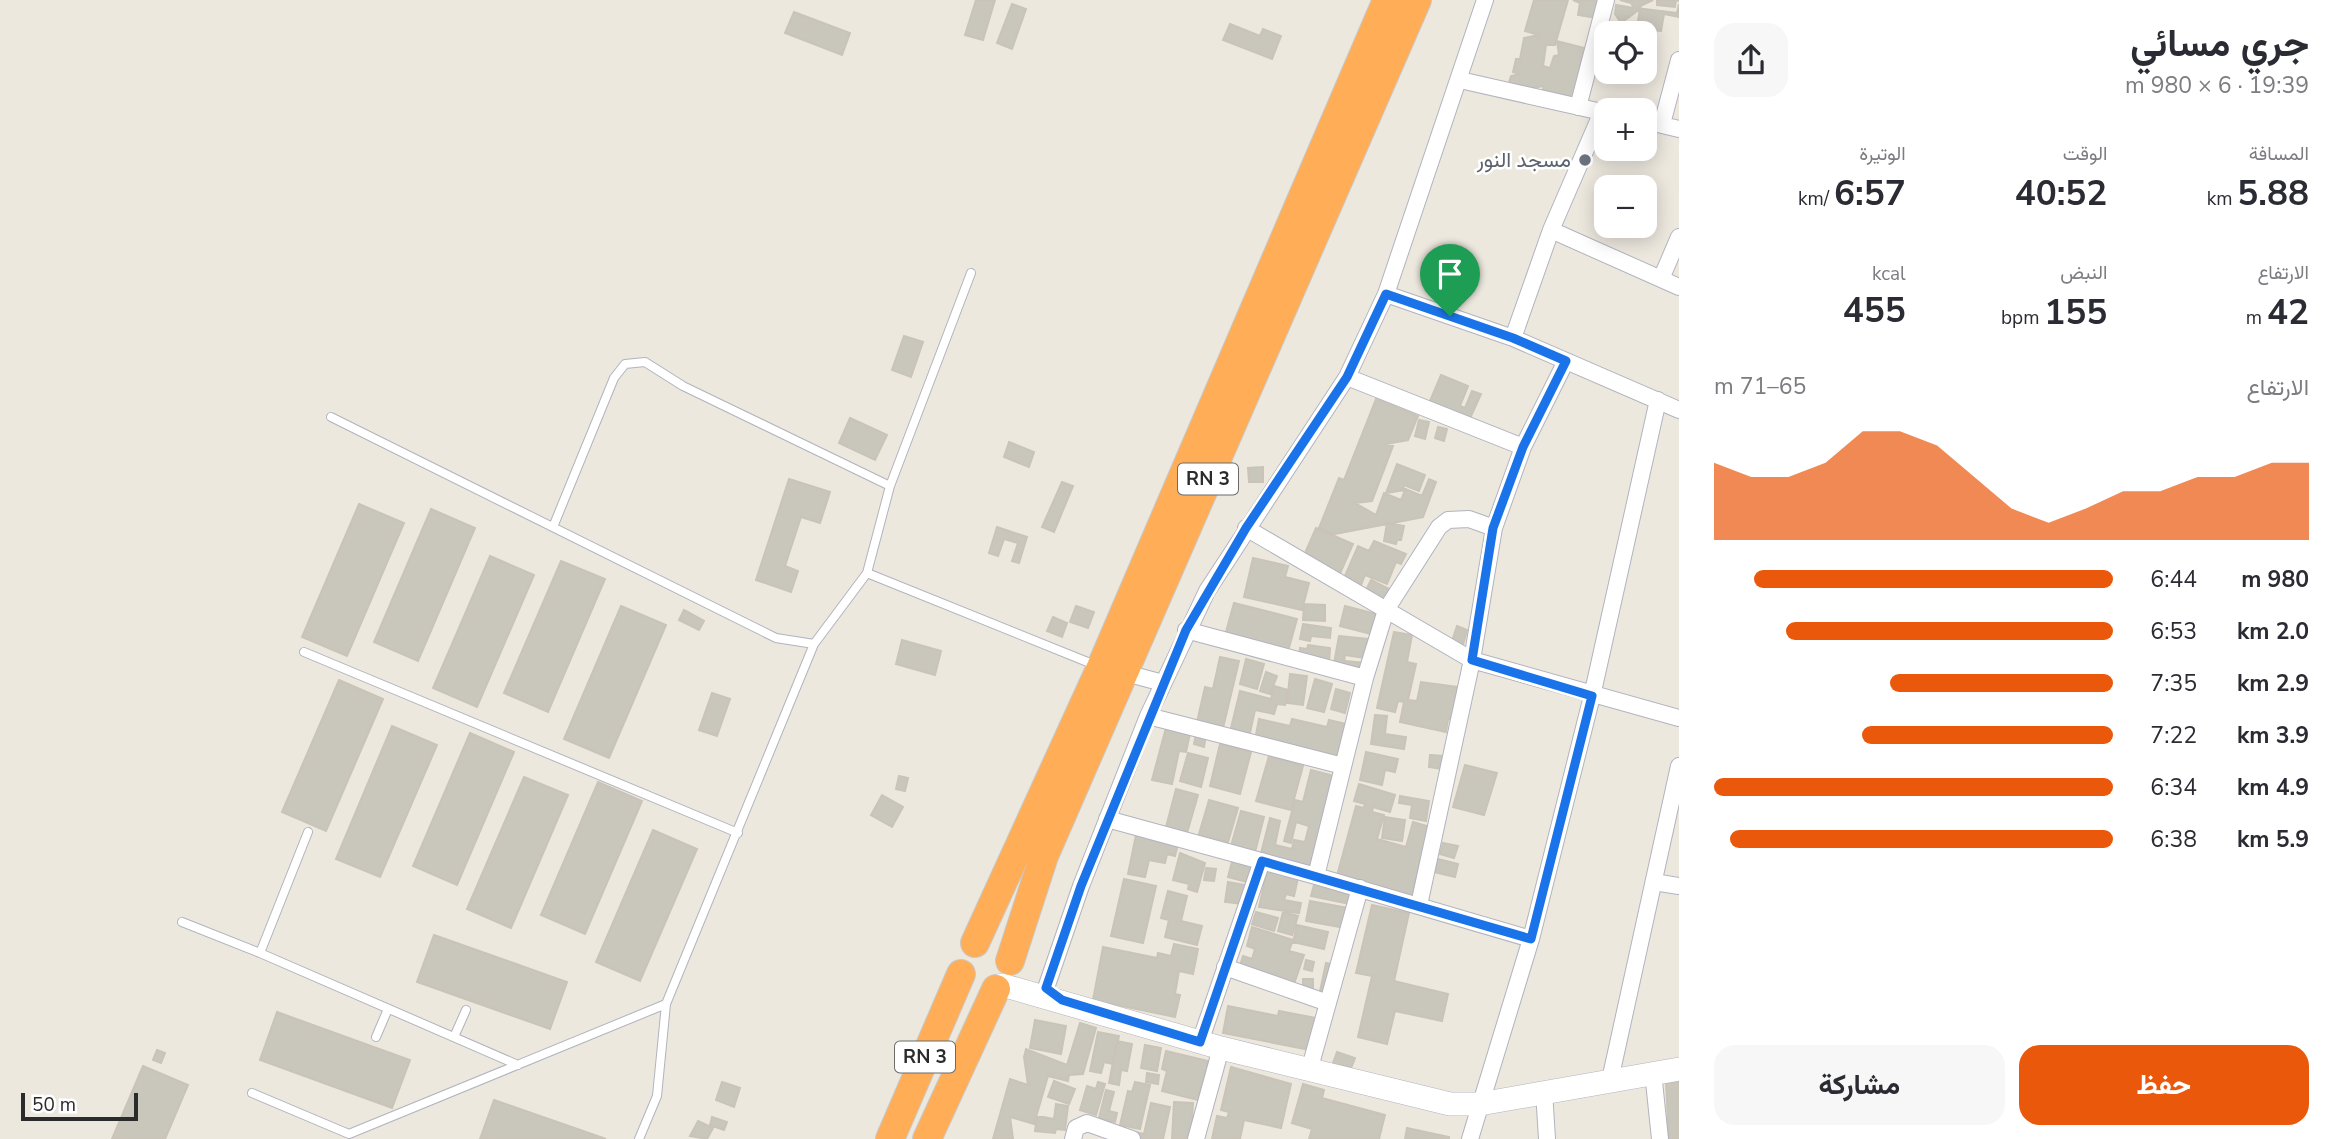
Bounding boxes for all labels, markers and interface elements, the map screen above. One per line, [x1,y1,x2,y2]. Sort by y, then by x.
text: جري مسائي [2130,18,2309,69]
map controls [1594,21,1657,238]
button: locate [1594,21,1657,84]
button: share [1714,23,1788,97]
text: 19:39 · 6 × 980 m [2125,70,2309,101]
button: + [1594,98,1657,161]
text: الوتيرة [1859,141,1906,167]
text: الوقت [2063,141,2107,167]
text: المسافة [2249,141,2309,167]
place label: مسجد النور [1476,146,1571,174]
marker: مسجد النور [1577,152,1593,168]
text: 6:57 [1834,170,1906,217]
text: 40:52 [2015,170,2107,217]
text: 5.88 [2237,170,2309,217]
button: − [1594,175,1657,238]
text: /km [1798,186,1834,212]
text: km [2207,186,2237,212]
pin [1420,244,1480,316]
icon: arrive [1431,255,1469,293]
text: النبض [2060,260,2107,286]
text: الارتفاع [2257,260,2309,286]
text: kcal [1872,261,1906,287]
text: 455 [1843,287,1906,334]
text: 155 [2044,289,2107,336]
text: 42 [2267,289,2309,336]
text: bpm [2001,305,2044,331]
text: m [2246,305,2267,331]
text: 65–71 m [1714,371,1806,402]
text: الارتفاع [2247,372,2309,403]
road number: RN 3 [1178,464,1238,494]
text: 6:44 [2150,564,2197,595]
text: 980 m [2241,564,2309,595]
text: 6:53 [2150,616,2197,647]
text: 2.0 km [2237,616,2309,647]
text: 7:35 [2150,668,2197,699]
text: 2.9 km [2237,668,2309,699]
text: 7:22 [2150,720,2197,751]
text: 3.9 km [2237,720,2309,751]
text: 6:34 [2150,772,2197,803]
text: 4.9 km [2237,772,2309,803]
text: 6:38 [2150,824,2197,855]
text: 5.9 km [2237,824,2309,855]
road number: RN 3 [895,1042,955,1072]
button: مشاركة [1714,1045,2005,1125]
button: حفظ [2019,1045,2309,1125]
scale bar [21,1090,138,1122]
text: 50 m [32,1092,76,1118]

